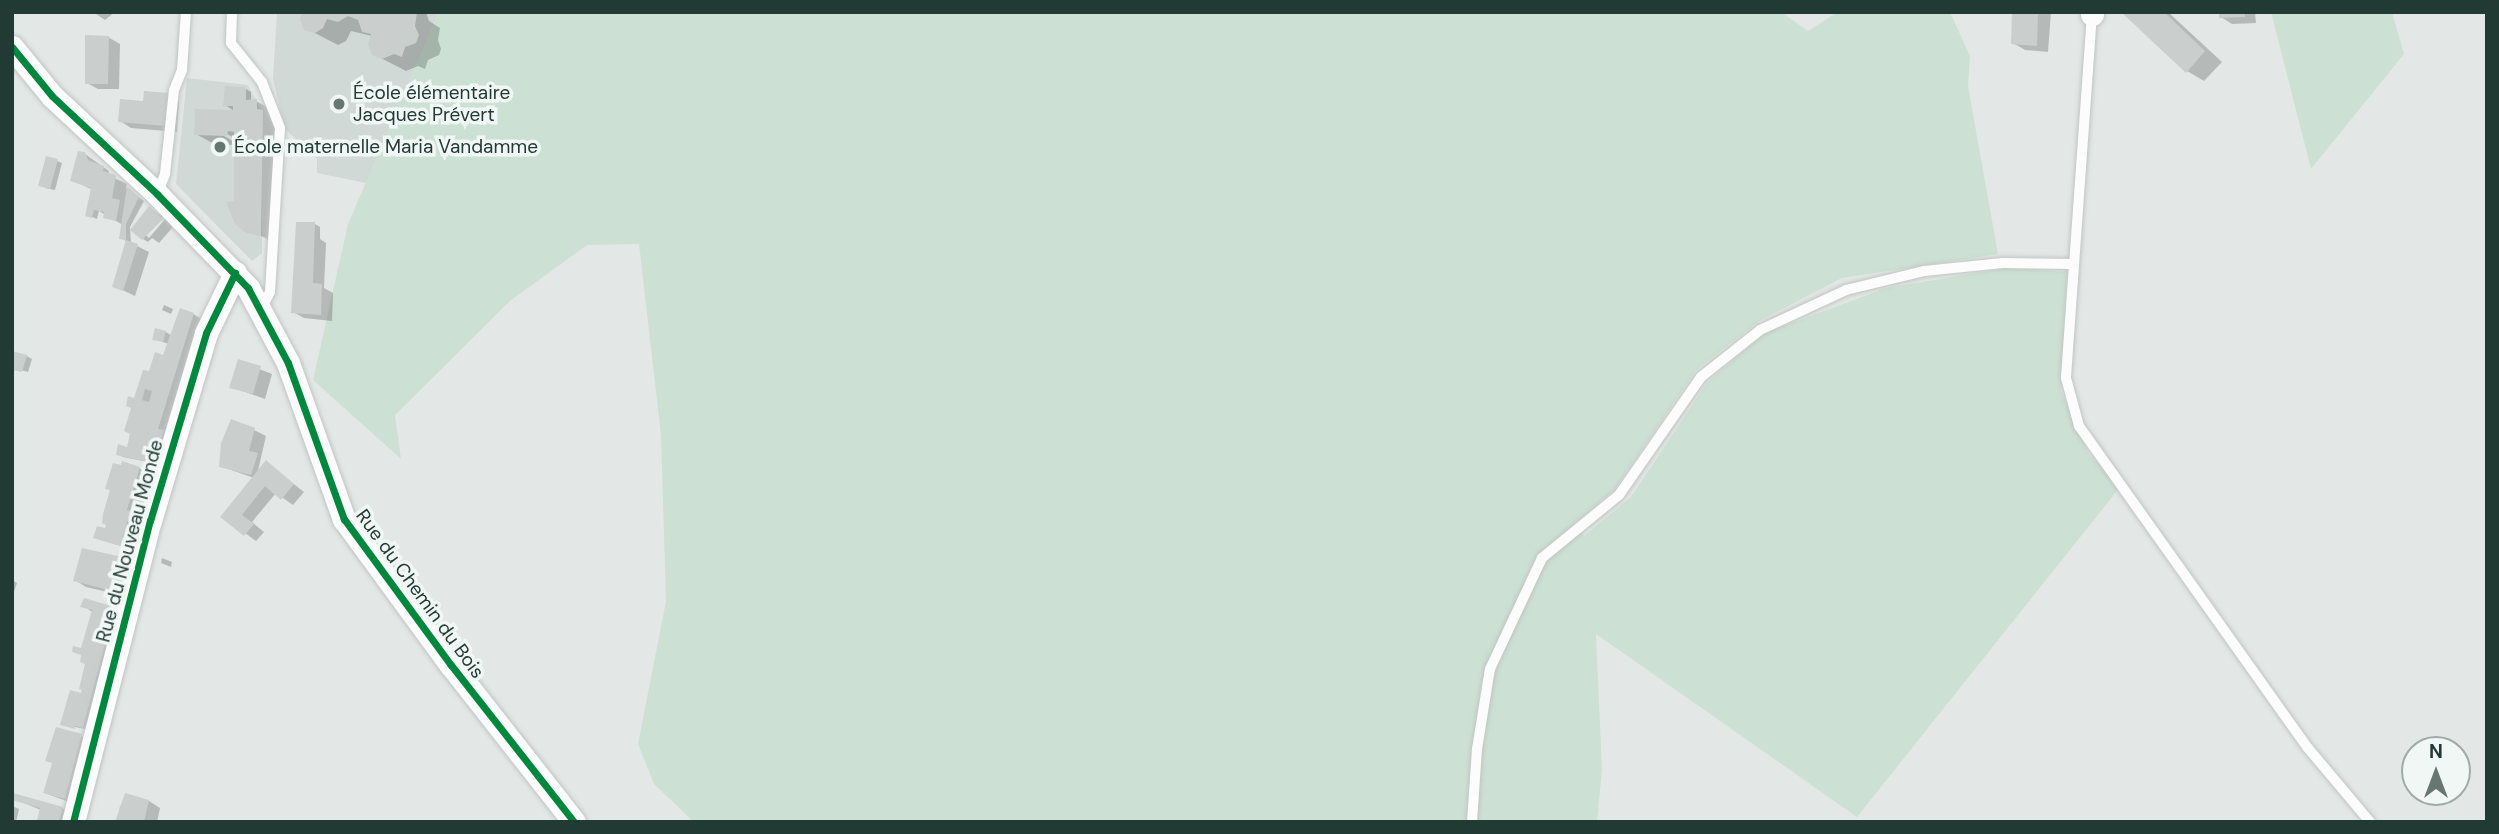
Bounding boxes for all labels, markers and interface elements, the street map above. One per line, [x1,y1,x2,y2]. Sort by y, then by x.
place label: École élémentaire Jacques Prévert [353,82,510,126]
marker: École élémentaire Jacques Prévert [331,96,347,112]
place label: École maternelle Maria Vandamme [234,136,538,158]
marker: École maternelle Maria Vandamme [212,139,228,155]
street label: Rue du Nouveau Monde [92,437,168,645]
street label: Rue du Chemin du Bois [351,505,489,683]
north arrow [2401,736,2471,806]
text: N [2429,739,2443,764]

